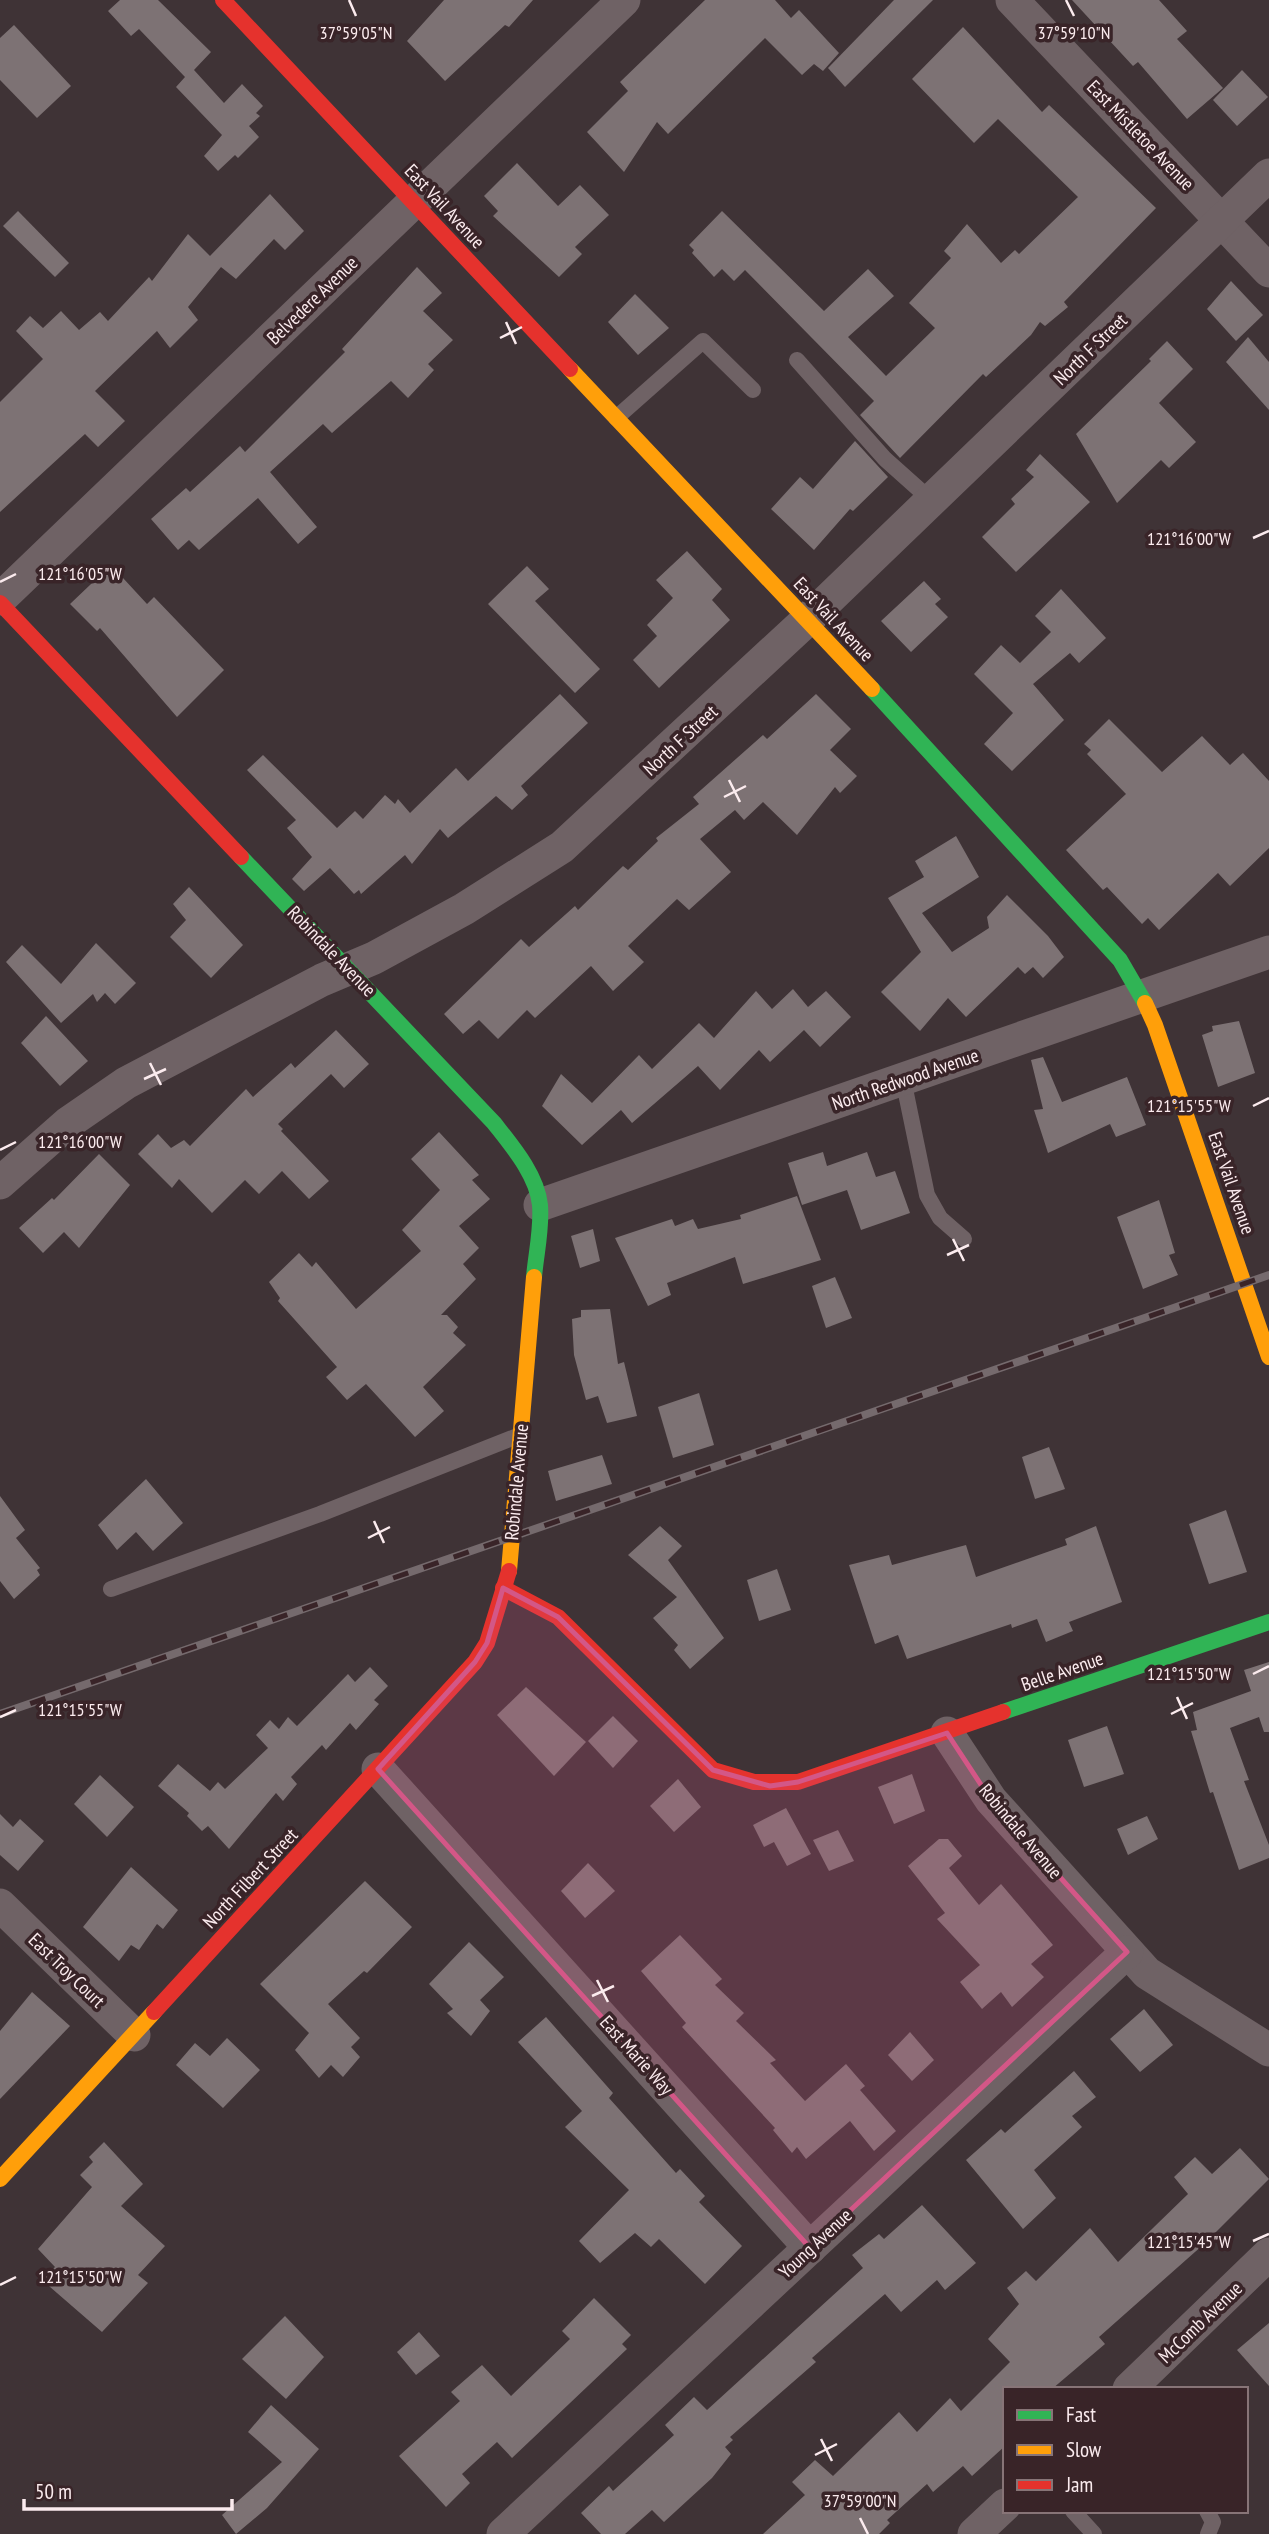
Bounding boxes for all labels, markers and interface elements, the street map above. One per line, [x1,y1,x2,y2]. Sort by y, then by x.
text: 37°59'05"N [320,21,392,44]
text: 37°59'10"N [1038,21,1110,44]
street label: East Mistletoe Avenue [1082,75,1200,195]
street label: East Vail Avenue [400,159,490,253]
street label: Belvedere Avenue [262,251,363,349]
street label: North F Street [1048,308,1132,390]
text: 121°16'00"W [1147,527,1231,550]
text: 121°16'05"W [38,562,122,585]
street label: East Vail Avenue [789,572,879,666]
street label: North F Street [638,699,723,780]
street label: Robindale Avenue [283,901,381,1002]
street label: North Redwood Avenue [829,1043,982,1115]
text: 121°15'55"W [1147,1094,1231,1117]
street label: East Vail Avenue [1203,1129,1261,1237]
text: 121°16'00"W [38,1130,122,1153]
street label: Robindale Avenue [499,1423,533,1541]
street label: Belle Avenue [1018,1646,1106,1696]
text: 121°15'50"W [1147,1662,1231,1685]
text: 121°15'55"W [38,1698,122,1721]
street label: Robindale Avenue [974,1778,1068,1884]
street label: North Filbert Street [197,1822,303,1933]
street label: East Troy Court [24,1928,111,2013]
street label: East Marie Way [595,2010,680,2100]
street label: Young Avenue [773,2203,857,2283]
text: 121°15'45"W [1147,2230,1231,2253]
text: 121°15'50"W [38,2265,122,2288]
street label: McComb Avenue [1153,2276,1247,2368]
legend [1003,2387,1248,2513]
text: Fast [1066,2401,1096,2428]
text: Slow [1066,2436,1102,2463]
scale bar [24,2468,233,2512]
text: Jam [1065,2471,1093,2498]
text: 50 m [35,2478,72,2505]
text: 37°59'00"N [824,2489,896,2512]

